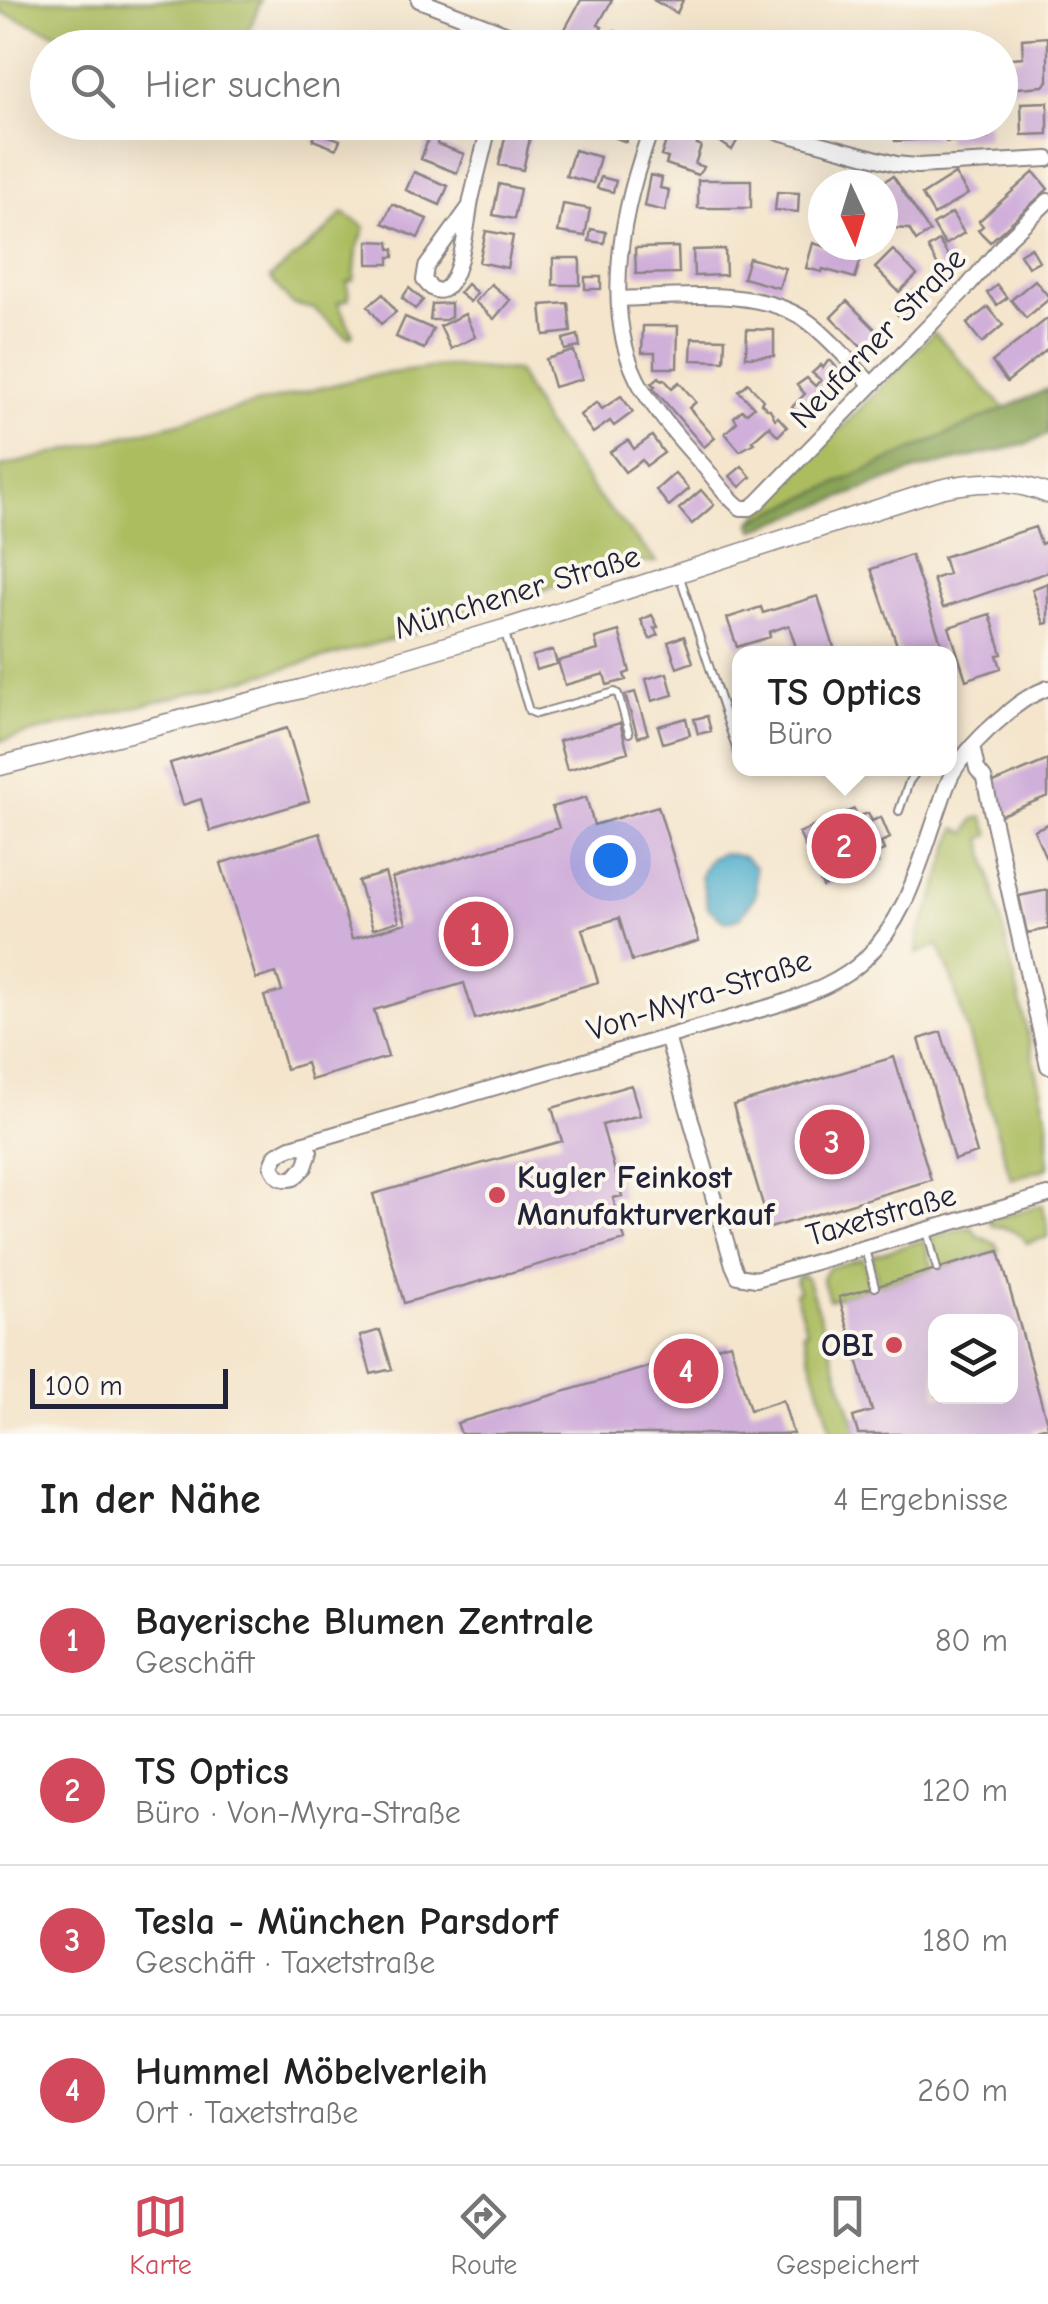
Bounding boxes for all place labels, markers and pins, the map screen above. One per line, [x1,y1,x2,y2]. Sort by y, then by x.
pin: 2 [812,808,876,884]
pin: 1 [444,896,508,972]
pin: 3 [800,1104,864,1180]
place label: Kugler Feinkost Manufakturverkauf [517,1159,776,1233]
marker: Kugler Feinkost Manufakturverkauf [486,1184,508,1206]
place label: OBI [821,1327,874,1364]
pin: 4 [654,1334,718,1408]
marker: OBI [883,1334,905,1356]

